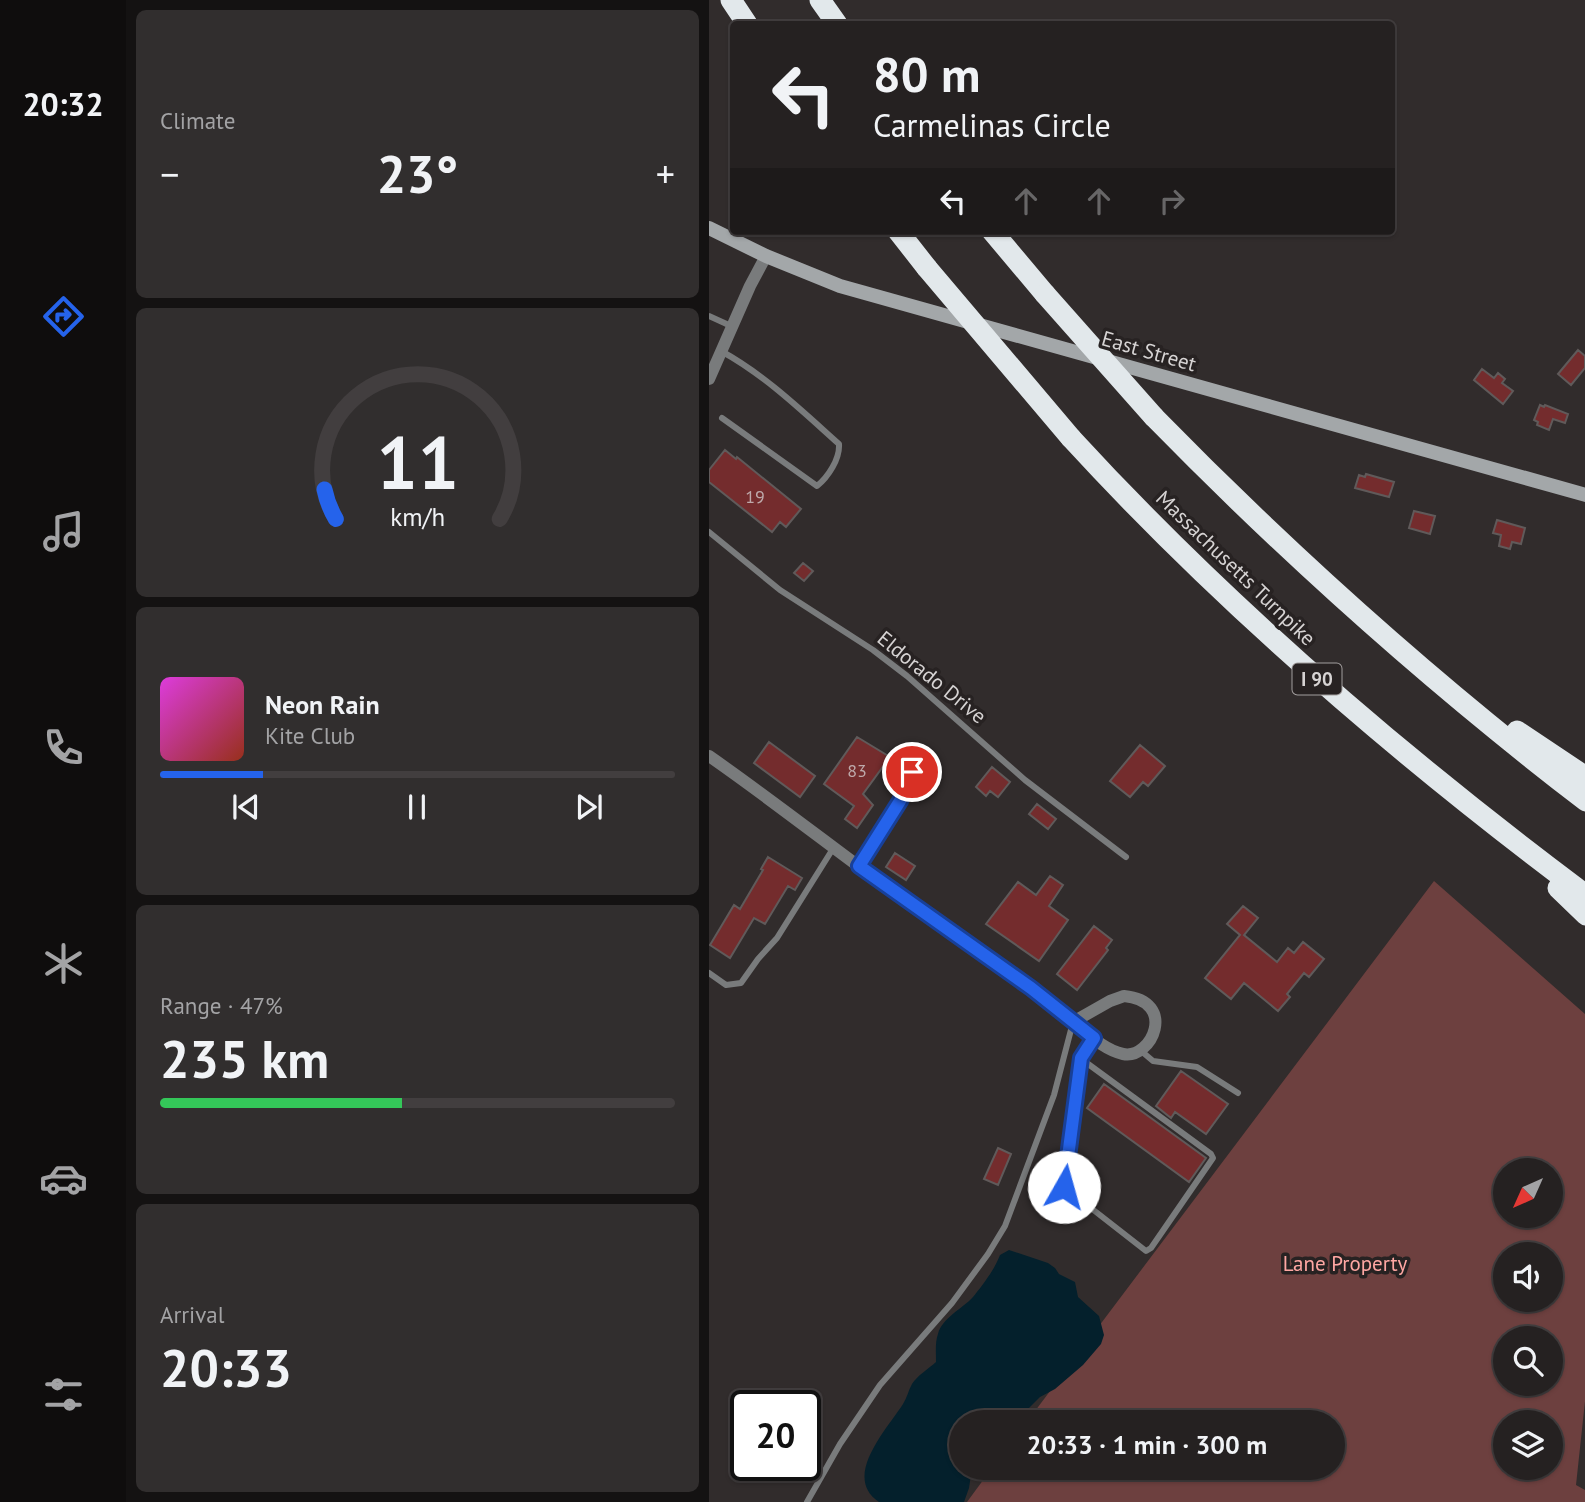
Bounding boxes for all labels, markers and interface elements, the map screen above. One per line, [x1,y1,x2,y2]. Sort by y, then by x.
text: 80 m [873,42,980,106]
icon: left [758,49,849,140]
text: 20:32 [22,83,104,125]
text: Carmelinas Circle [873,104,1111,146]
text: Climate [160,106,235,135]
text: 23° [377,140,458,207]
text: − [160,149,179,198]
text: + [656,149,675,198]
icon: left [934,182,972,220]
icon: ahead [1007,182,1045,220]
icon: ahead [1080,182,1118,220]
icon: right [1153,182,1191,220]
icon: directions [39,292,88,341]
street label: East Street [1099,325,1199,377]
text: 11 [376,415,459,509]
house number: 19 [745,485,765,508]
street label: Massachusetts Turnpike [1150,485,1322,651]
text: km/h [390,500,445,532]
icon: music [39,507,88,556]
street label: Eldorado Drive [872,625,992,729]
road number: I 90 [1293,664,1341,694]
text: Neon Rain [265,688,380,721]
text: Kite Club [265,721,355,750]
icon: phone [39,723,88,772]
pin [882,742,942,802]
icon: arrive [893,753,931,791]
house number: 83 [847,759,867,782]
icon: previous [227,788,265,826]
icon: pause [398,788,436,826]
icon: next [570,788,608,826]
icon: climate [39,939,88,988]
text: Range · 47% [160,991,283,1020]
text: 235 km [160,1025,329,1092]
position arrow [1027,1150,1101,1224]
icon: car [39,1154,88,1203]
north arrow [1493,1158,1563,1228]
map controls [1493,1158,1563,1480]
button: sound [1493,1242,1563,1312]
park label: Lane Property [1283,1250,1408,1277]
text: Arrival [160,1300,224,1329]
button: search [1493,1326,1563,1396]
text: 20:33 [160,1334,292,1401]
icon: filters [39,1370,88,1419]
speed limit sign: 20 [730,1390,821,1481]
button: layers [1493,1410,1563,1480]
text: 20:33 · 1 min · 300 m [1027,1428,1267,1461]

